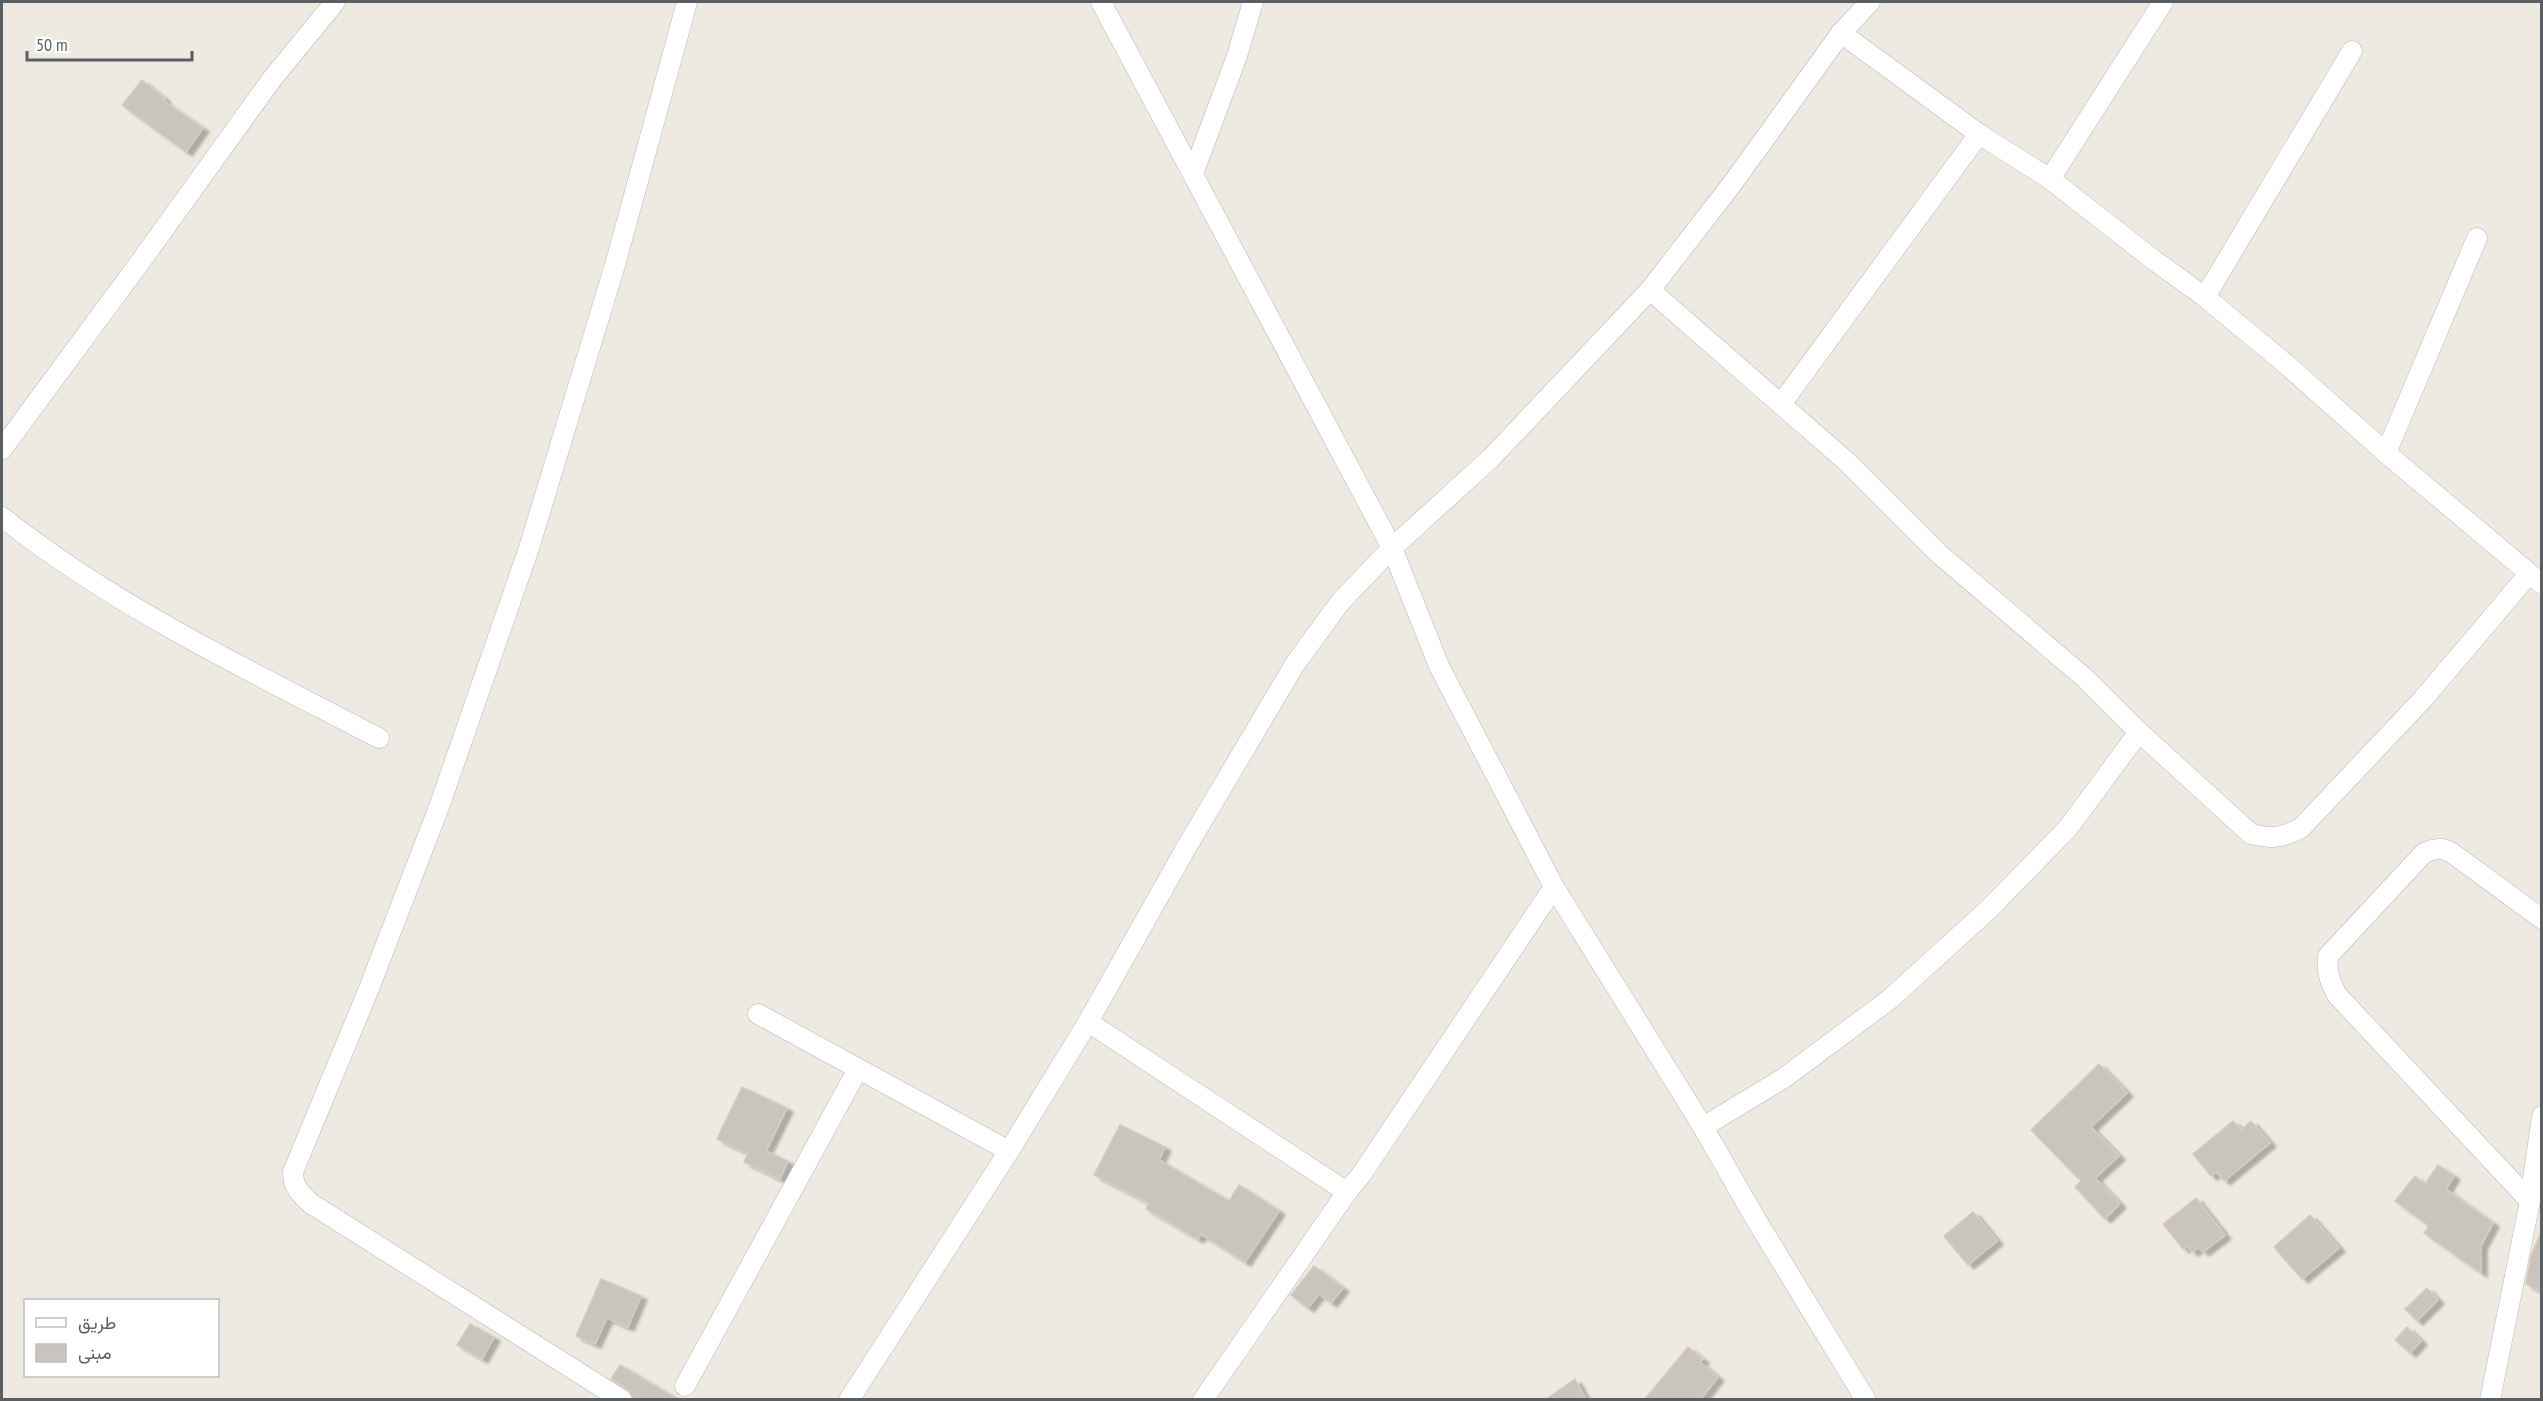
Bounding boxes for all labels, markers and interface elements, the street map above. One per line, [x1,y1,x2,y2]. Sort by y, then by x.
scale bar [27,24,192,62]
text: 50 m [36,33,68,56]
legend [24,1299,219,1377]
text: طريق [78,1311,116,1334]
text: مبنى [78,1341,112,1364]

